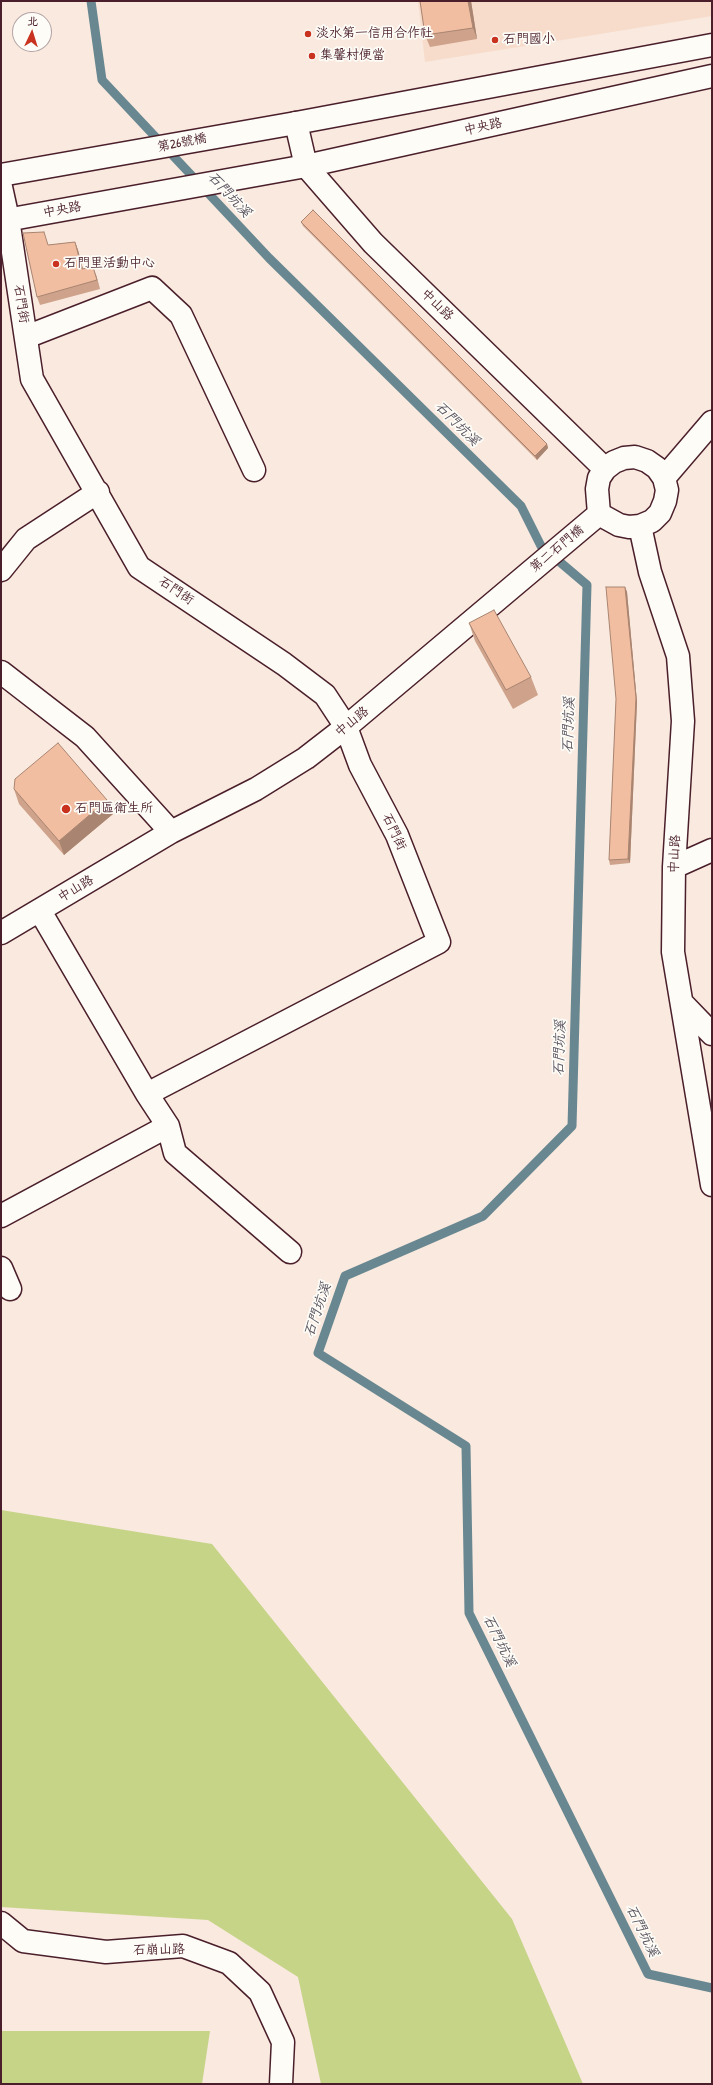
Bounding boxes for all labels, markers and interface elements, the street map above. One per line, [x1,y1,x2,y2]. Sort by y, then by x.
north arrow [12,12,52,52]
text: 北 [27,14,39,28]
place label: 淡水第一信用合作社 [316,26,433,42]
marker: 淡水第一信用合作社 [303,29,313,39]
place label: 石門國小 [503,32,555,48]
marker: 石門國小 [490,35,500,45]
place label: 集馨村便當 [320,48,385,64]
marker: 集馨村便當 [307,51,317,61]
street label: 中央路 [462,115,504,139]
street label: 第26號橋 [156,131,208,155]
water label: 石門坑溪 [204,169,254,221]
street label: 中央路 [41,199,83,221]
place label: 石門里活動中心 [64,256,155,272]
marker: 石門里活動中心 [51,259,61,269]
street label: 石門街 [10,284,32,324]
street label: 中山路 [418,286,456,324]
water label: 石門坑溪 [431,398,483,450]
street label: 第二石門橋 [527,522,587,576]
street label: 石門街 [155,574,197,608]
water label: 石門坑溪 [560,697,578,753]
street label: 中山路 [332,704,372,740]
place label: 石門區衛生所 [75,801,153,817]
marker: 石門區衛生所 [60,803,72,815]
street label: 石門街 [379,811,409,853]
street label: 中山路 [666,834,684,874]
street label: 中山路 [55,872,97,906]
water label: 石門坑溪 [551,1020,569,1076]
water label: 石門坑溪 [301,1281,335,1339]
water label: 石門坑溪 [479,1612,519,1670]
water label: 石門坑溪 [622,1902,662,1960]
street label: 石崩山路 [133,1942,185,1958]

